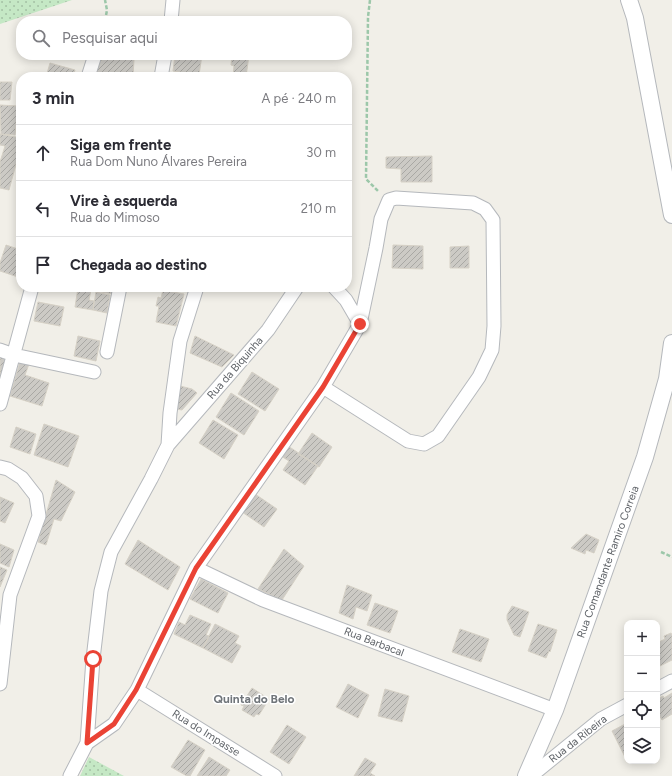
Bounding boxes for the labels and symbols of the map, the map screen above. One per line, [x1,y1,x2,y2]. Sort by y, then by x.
route end [351,315,369,333]
street label: Rua da Biquinha [204,334,266,402]
street label: Rua Comandante Ramiro Correia [574,484,642,640]
street label: Rua Barbacal [342,625,406,659]
route start [84,650,102,668]
district label: Quinta do Belo [213,692,295,706]
street label: Rua do Impasse [170,707,242,759]
street label: Rua da Ribeira [546,712,610,766]

